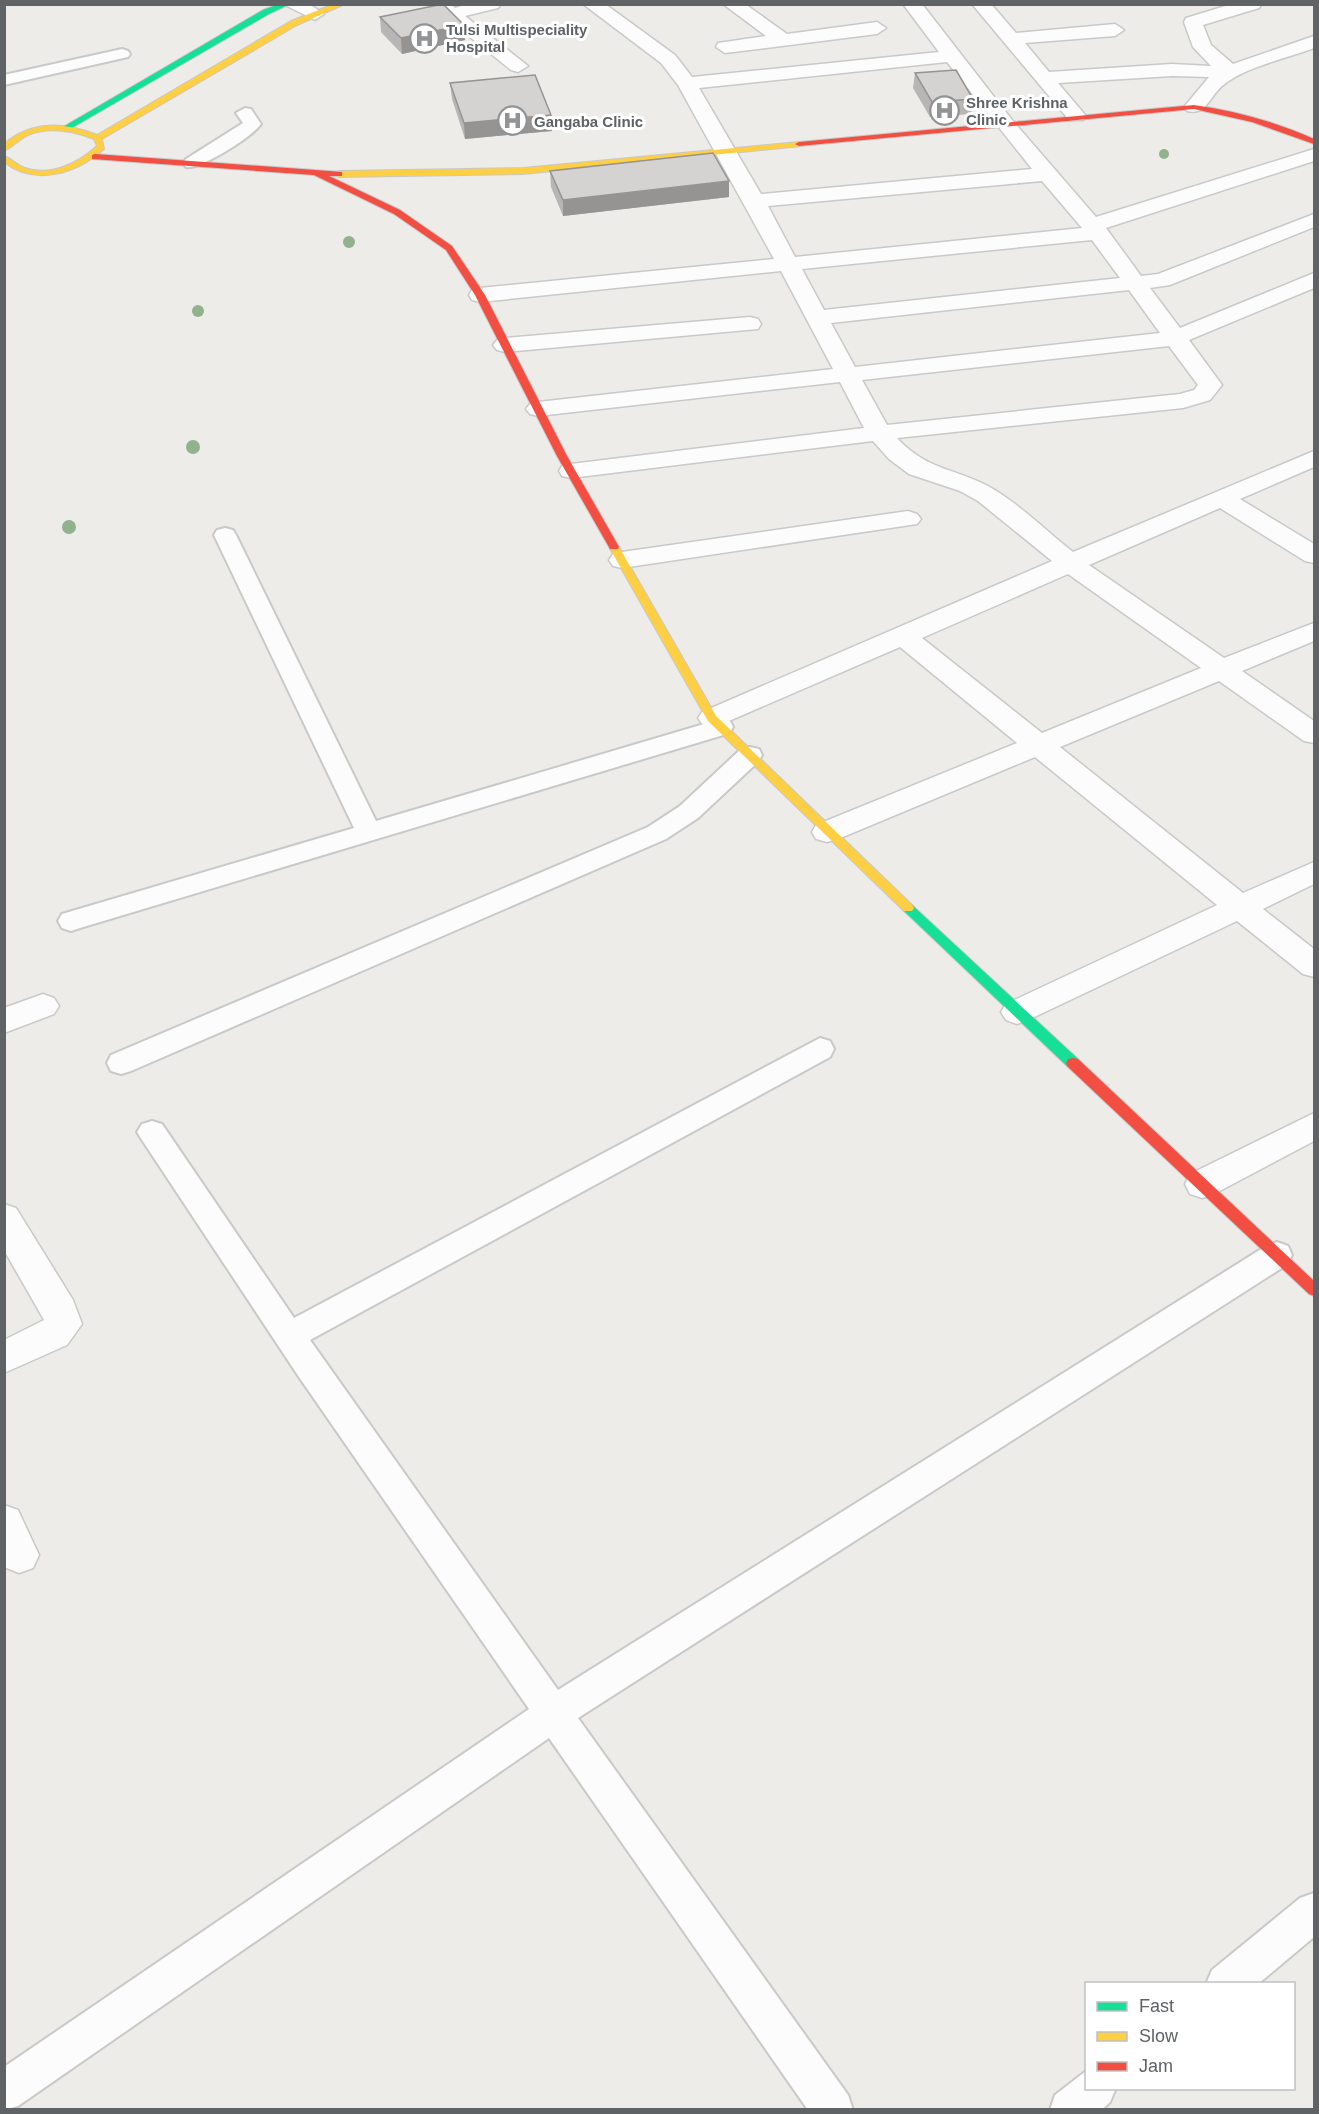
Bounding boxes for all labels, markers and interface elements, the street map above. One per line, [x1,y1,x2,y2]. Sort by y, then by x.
place label: Tulsi Multispeciality Hospital [446,21,588,55]
hospital icon: Tulsi Multispeciality Hospital [409,22,441,54]
place label: Shree Krishna Clinic [966,94,1068,128]
hospital icon: Shree Krishna Clinic [929,95,961,127]
hospital icon: Gangaba Clinic [497,105,529,137]
place label: Gangaba Clinic [534,113,643,130]
legend [1085,1982,1295,2090]
text: Fast [1139,1996,1174,2016]
text: Slow [1139,2026,1179,2046]
text: Jam [1139,2056,1173,2076]

